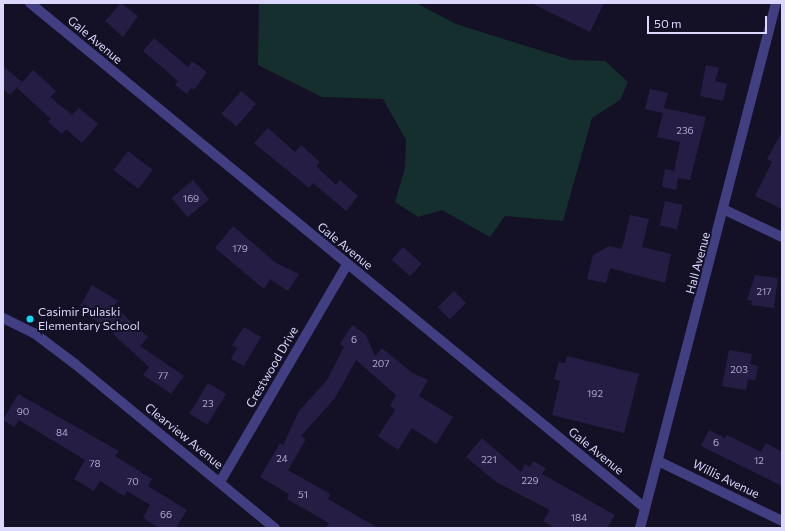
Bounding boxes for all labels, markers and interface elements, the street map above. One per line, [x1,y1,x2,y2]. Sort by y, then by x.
scale bar [649,8,769,34]
street label: Gale Avenue [65,13,125,67]
text: 50 m [654,16,682,30]
house number: 236 [676,125,694,137]
house number: 169 [183,193,199,205]
street label: Gale Avenue [315,219,375,273]
street label: Hall Avenue [683,230,713,296]
house number: 179 [232,243,248,255]
house number: 217 [756,286,772,298]
place label: Casimir Pulaski Elementary School [38,305,140,333]
marker: Casimir Pulaski Elementary School [25,314,35,324]
street label: Crestwood Drive [243,324,301,410]
house number: 6 [351,334,357,346]
house number: 207 [372,358,390,370]
house number: 203 [730,364,748,376]
house number: 77 [158,370,168,382]
house number: 192 [587,388,603,400]
house number: 23 [202,398,214,410]
street label: Clearview Avenue [142,400,226,472]
house number: 90 [17,406,29,418]
street label: Gale Avenue [566,424,626,478]
house number: 84 [56,427,68,439]
house number: 6 [713,437,719,449]
house number: 24 [276,453,288,465]
house number: 221 [481,454,497,466]
house number: 12 [754,455,764,467]
street label: Willis Avenue [690,457,762,501]
house number: 78 [89,458,101,470]
house number: 229 [521,475,539,487]
house number: 70 [127,476,139,488]
house number: 51 [298,489,308,501]
house number: 66 [160,509,172,521]
house number: 184 [571,512,587,524]

